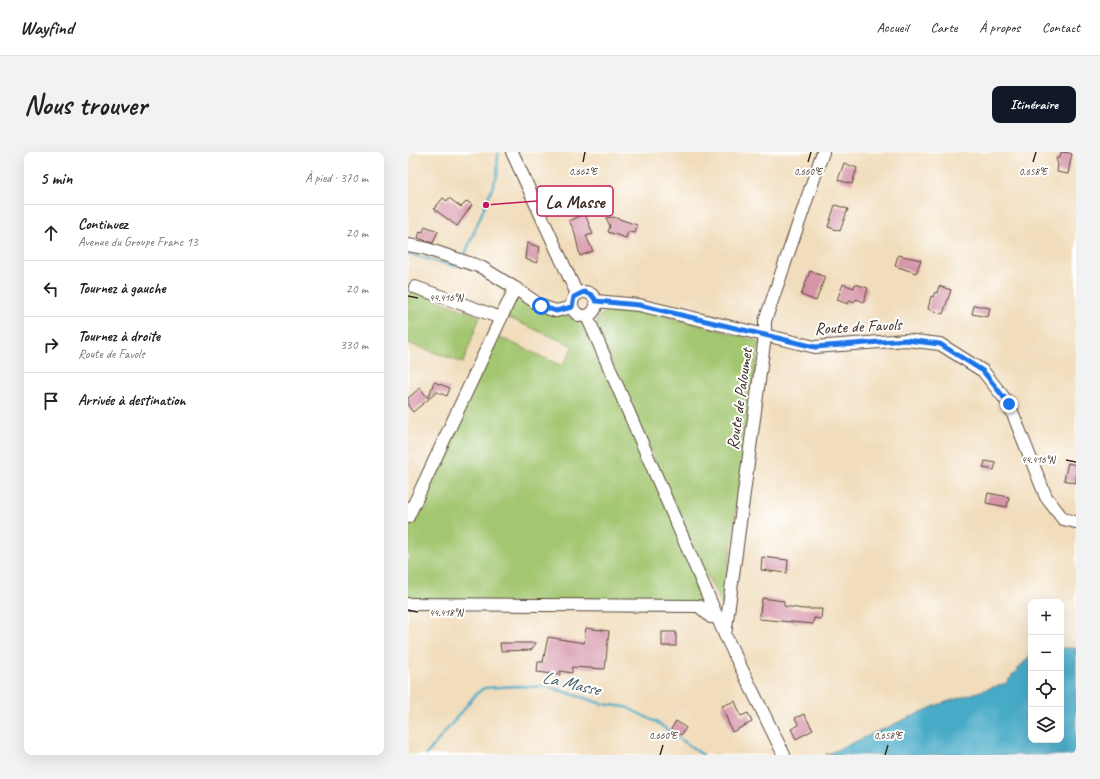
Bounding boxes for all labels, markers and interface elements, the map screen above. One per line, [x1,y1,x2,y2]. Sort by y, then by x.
text: Wayfind [20,16,73,40]
text: Accueil [877,19,908,36]
text: Carte [930,19,957,36]
text: À propos [979,19,1020,36]
text: Contact [1042,19,1080,36]
button: Itinéraire [992,86,1076,123]
text: Nous trouver [24,87,147,122]
text: 0.662°E [569,165,599,178]
text: 0.660°E [794,165,824,178]
text: 0.658°E [1019,165,1049,178]
text: 5 min [40,168,72,189]
text: À pied · 370 m [305,170,368,186]
callout: La Masse [537,186,613,216]
text: La Masse [545,191,607,213]
text: Continuez [78,215,128,234]
icon: ahead [40,222,62,244]
text: 20 m [346,225,368,241]
text: Avenue du Groupe Franc 13 [78,234,198,250]
icon: left [40,278,62,300]
text: Tournez à gauche [78,279,165,298]
text: 20 m [346,281,368,297]
text: 44.416°N [429,291,465,304]
route start [532,297,550,315]
street label: Route de Favols [814,314,903,339]
text: Tournez à droite [78,327,160,346]
icon: right [40,334,62,356]
text: 330 m [340,337,368,353]
street label: Route de Paloumet [722,344,757,451]
text: Route de Favols [78,346,145,362]
icon: arrive [40,390,62,412]
text: Arrivée à destination [78,391,186,410]
route end [1000,395,1018,413]
text: 44.416°N [1021,453,1057,466]
map controls [1028,599,1064,743]
button: + [1028,599,1064,635]
text: 44.418°N [429,606,465,619]
button: − [1028,635,1064,671]
water label: La Masse [540,666,605,701]
button: locate [1028,671,1064,707]
button: layers [1028,707,1064,743]
text: 0.660°E [649,729,679,742]
text: 0.658°E [874,729,904,742]

